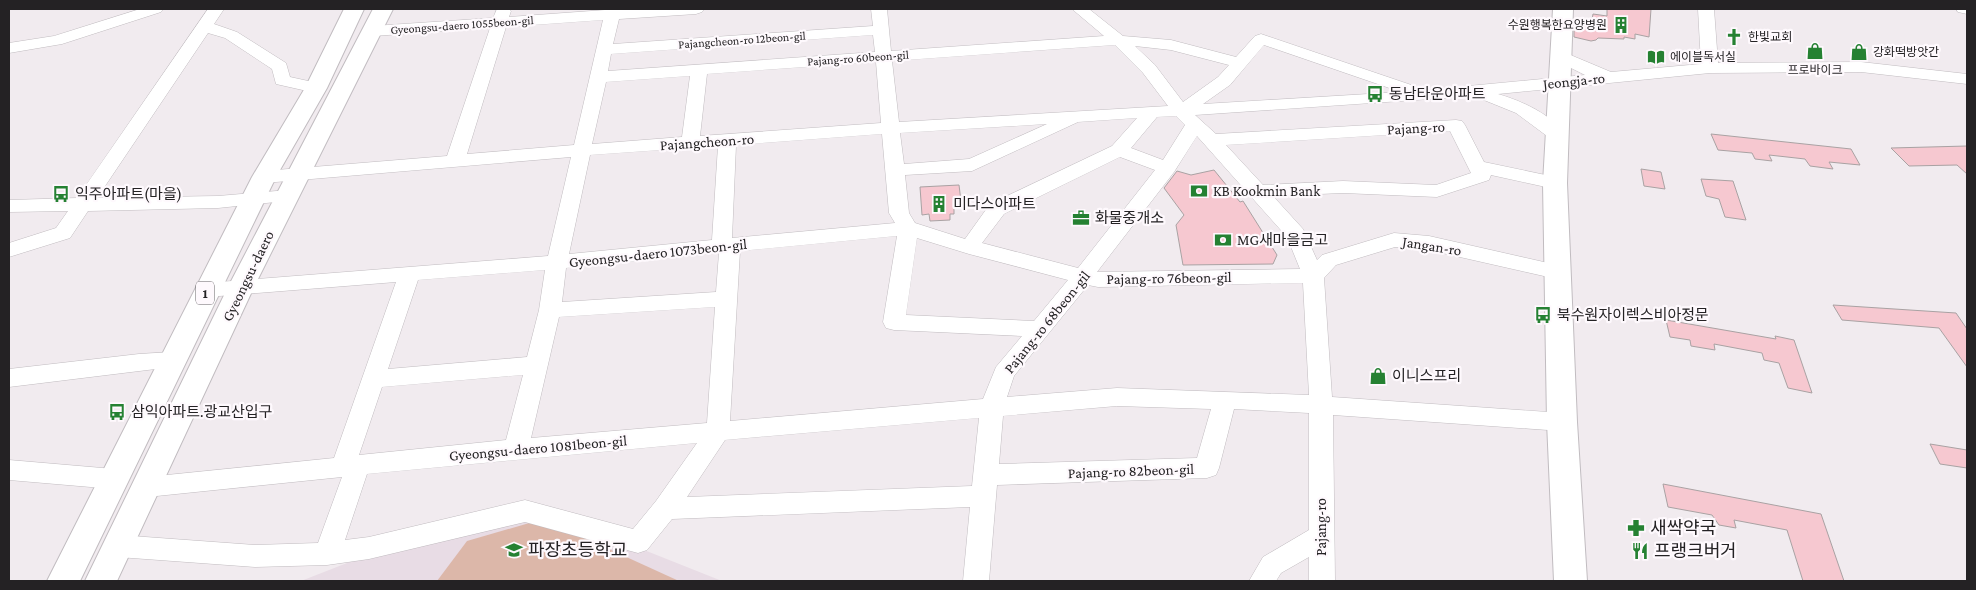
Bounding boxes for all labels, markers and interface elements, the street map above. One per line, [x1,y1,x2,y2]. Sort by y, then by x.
street label: Gyeongsu-daero 1055beon-gil [390,13,534,37]
building icon: 수원행복한요양병원 [1611,15,1631,35]
place label: 수원행복한요양병원 [1508,18,1607,32]
church icon: 한빛교회 [1724,27,1744,47]
street label: Pajangcheon-ro 12beon-gil [678,29,806,51]
place label: 한빛교회 [1748,30,1792,44]
shop icon: 프로바이크 [1805,41,1825,61]
shop icon: 강화떡방앗간 [1849,42,1869,62]
place label: 강화떡방앗간 [1873,45,1939,59]
street label: Pajang-ro 60beon-gil [807,47,909,69]
library icon: 에이블독서실 [1646,47,1666,67]
place label: 에이블독서실 [1670,50,1736,64]
place label: 프로바이크 [1787,63,1843,77]
street label: Jeongja-ro [1540,70,1606,93]
bus stop icon: 동남타운아파트 [1365,84,1385,104]
place label: 동남타운아파트 [1389,86,1486,102]
street label: Pajang-ro [1387,118,1445,139]
street label: Pajangcheon-ro [659,131,755,154]
bank icon: KB Kookmin Bank [1189,181,1209,201]
place label: KB Kookmin Bank [1213,183,1321,199]
bus stop icon: 익주아파트(마을) [51,184,71,204]
place label: 익주아파트(마을) [75,186,182,203]
building icon: 미다스아파트 [929,194,949,214]
place label: 미다스아파트 [953,196,1036,212]
office icon: 화물중개소 [1071,208,1091,228]
place label: 화물중개소 [1095,210,1164,226]
street label: Gyeongsu-daero [219,228,278,324]
bank icon: MG새마을금고 [1213,230,1233,250]
place label: MG새마을금고 [1237,232,1328,248]
street label: Jangan-ro [1399,233,1463,260]
street label: Gyeongsu-daero 1073beon-gil [568,236,748,271]
street label: Pajang-ro 68beon-gil [1001,268,1094,377]
street label: Pajang-ro 76beon-gil [1106,269,1232,288]
road number: 1 [196,282,214,304]
bus stop icon: 북수원자이렉스비아정문 [1533,305,1553,325]
place label: 북수원자이렉스비아정문 [1557,307,1709,323]
shop icon: 이니스프리 [1368,366,1388,386]
place label: 이니스프리 [1392,368,1461,384]
bus stop icon: 삼익아파트.광교산입구 [107,402,127,422]
place label: 삼익아파트.광교산입구 [131,404,272,420]
street label: Gyeongsu-daero 1081beon-gil [448,432,628,465]
street label: Pajang-ro 82beon-gil [1068,461,1194,482]
street label: Pajang-ro [1313,498,1330,556]
pharmacy icon: 새싹약국 [1626,518,1646,538]
place label: 새싹약국 [1650,518,1716,538]
school or university icon: 파장초등학교 [504,540,524,560]
place label: 파장초등학교 [528,540,627,560]
restaurant icon: 프랭크버거 [1630,541,1650,561]
place label: 프랭크버거 [1654,541,1737,561]

